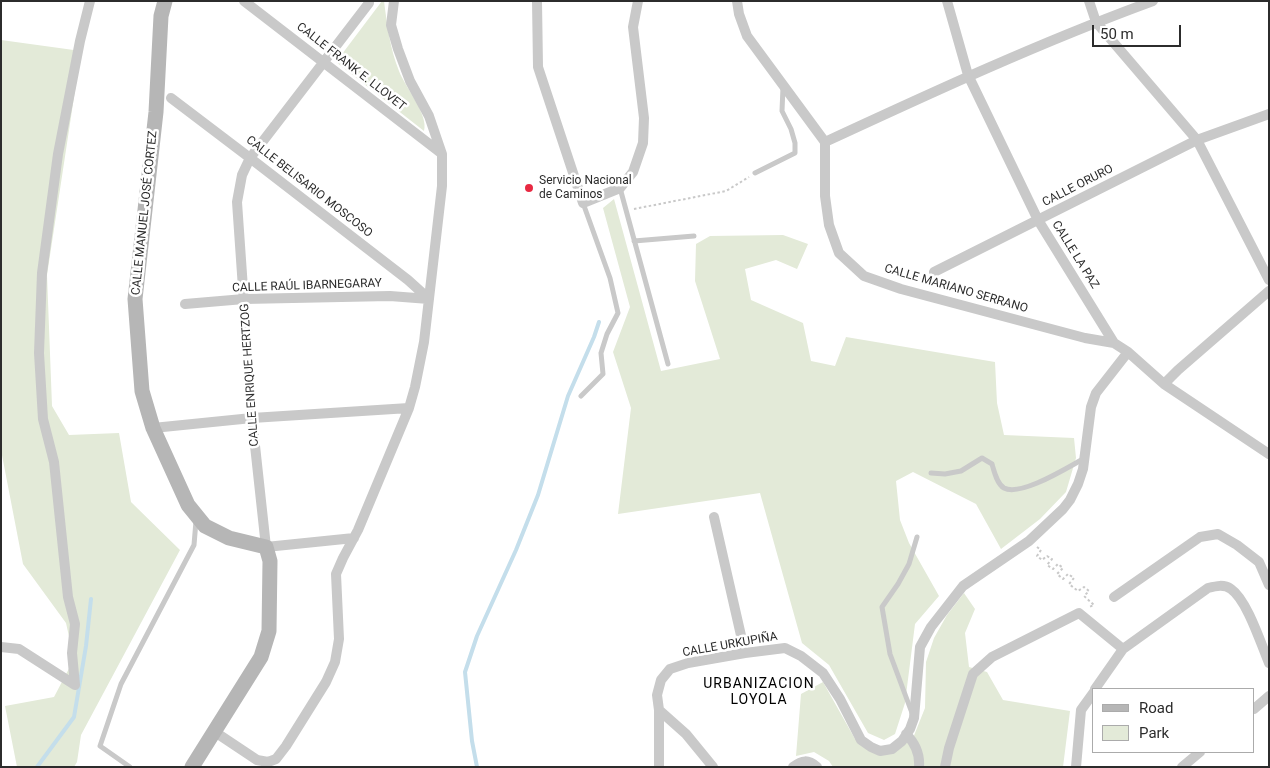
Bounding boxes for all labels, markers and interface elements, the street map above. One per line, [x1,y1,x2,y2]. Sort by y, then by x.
scale bar [1095,15,1184,47]
street label: CALLE FRANK E. LLOVET [294,20,408,114]
text: 50 m [1100,25,1134,43]
street label: CALLE MANUEL JOSÉ CORTEZ [129,130,161,296]
street label: CALLE BELISARIO MOSCOSO [243,133,375,241]
street label: CALLE ORURO [1040,162,1116,210]
place label: Servicio Nacional de Caminos [539,174,632,202]
marker: Servicio Nacional de Caminos [523,182,535,194]
street label: CALLE LA PAZ [1048,218,1102,292]
street label: CALLE MARIANO SERRANO [883,262,1029,316]
street label: CALLE RAÚL IBARNEGARAY [232,276,382,296]
street label: CALLE ENRIQUE HERTZOG [238,303,262,447]
street label: CALLE URKUPIÑA [681,630,779,660]
district label: URBANIZACION LOYOLA [702,676,816,709]
legend [1092,688,1255,753]
text: Road [1139,699,1173,717]
text: Park [1139,724,1169,742]

